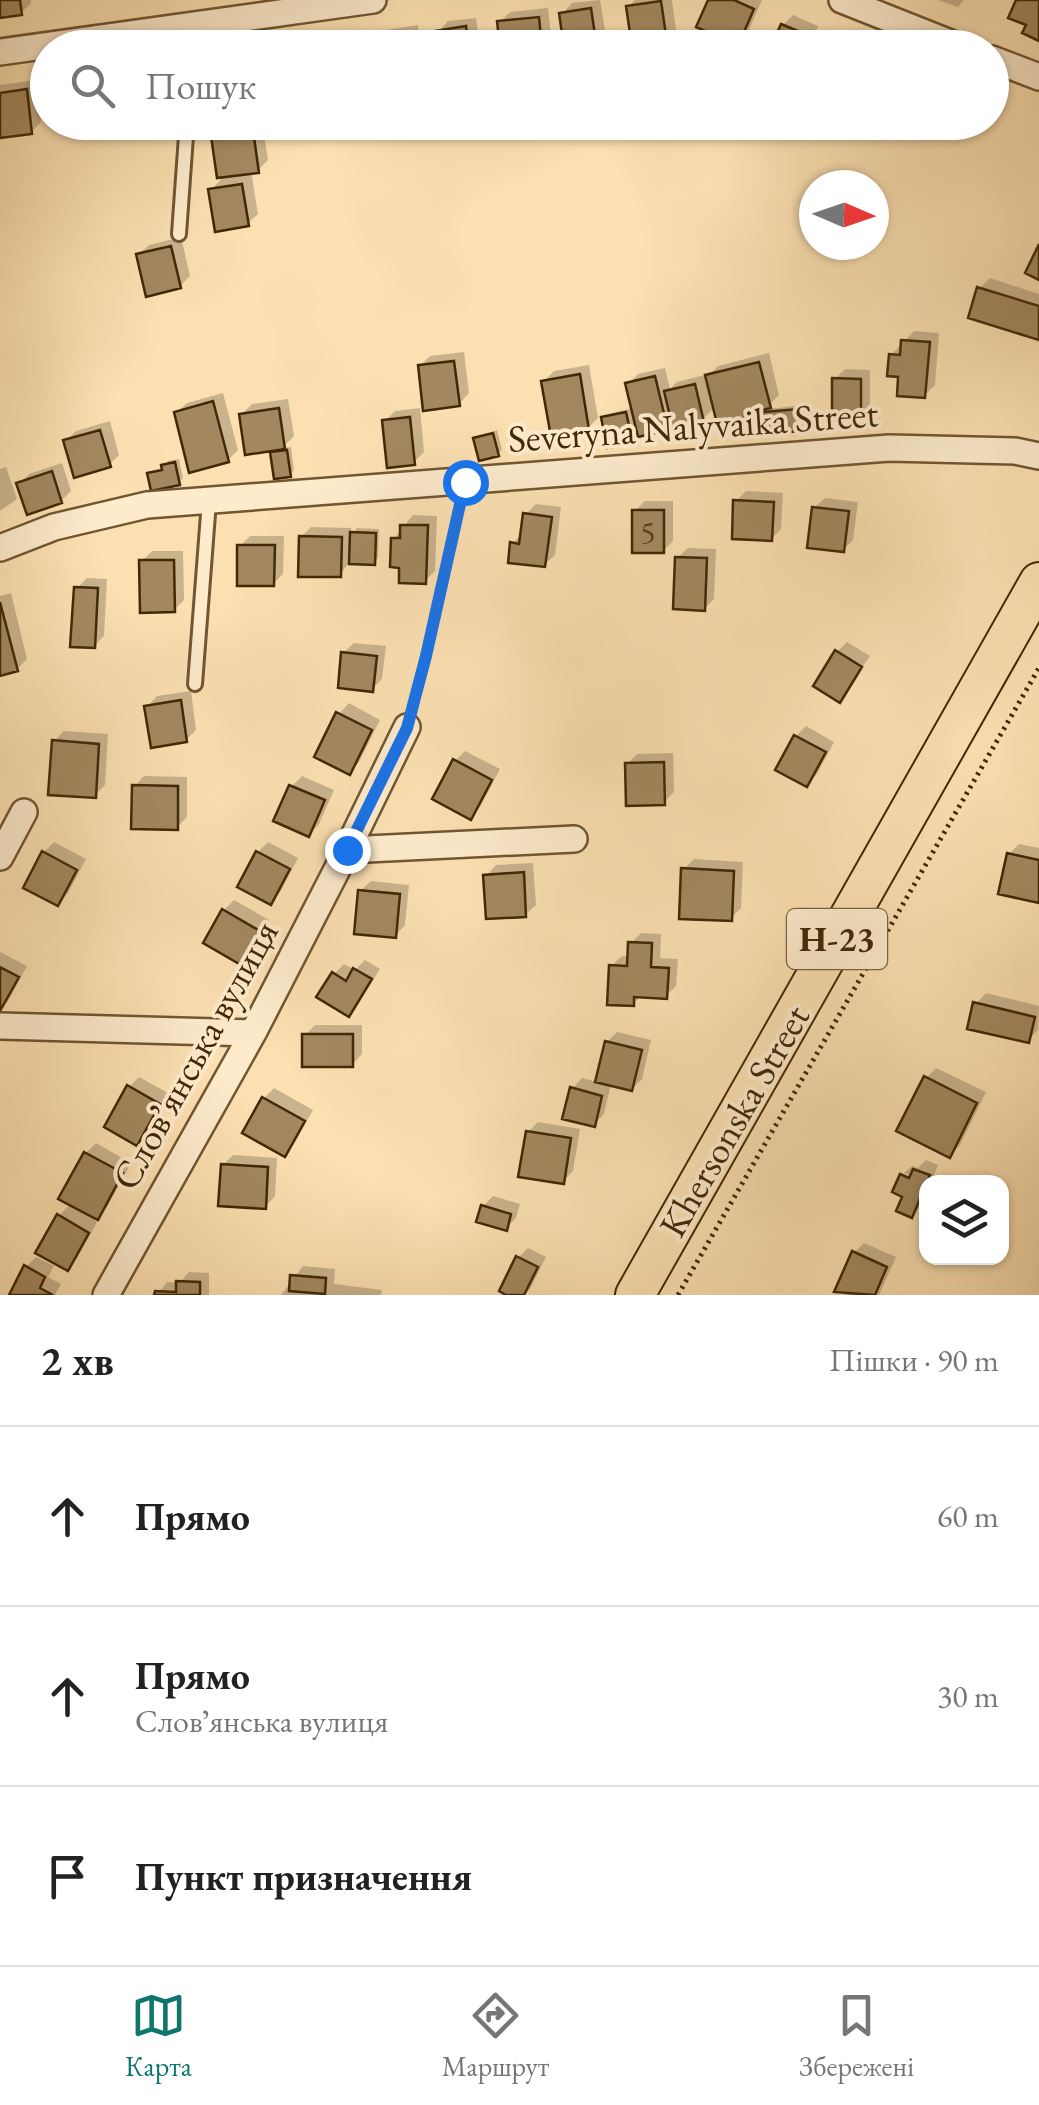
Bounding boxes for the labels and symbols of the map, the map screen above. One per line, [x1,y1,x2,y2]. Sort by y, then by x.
north arrow [799,170,889,260]
street label: Severyna Nalyvaika Street [506,388,880,463]
route start [443,460,489,506]
house number: 5 [640,511,656,553]
route end [325,828,371,874]
road number: Н-23 [787,909,887,969]
street label: Словʼянська вулиця [100,911,289,1198]
street label: Khersonska Street [647,996,820,1246]

